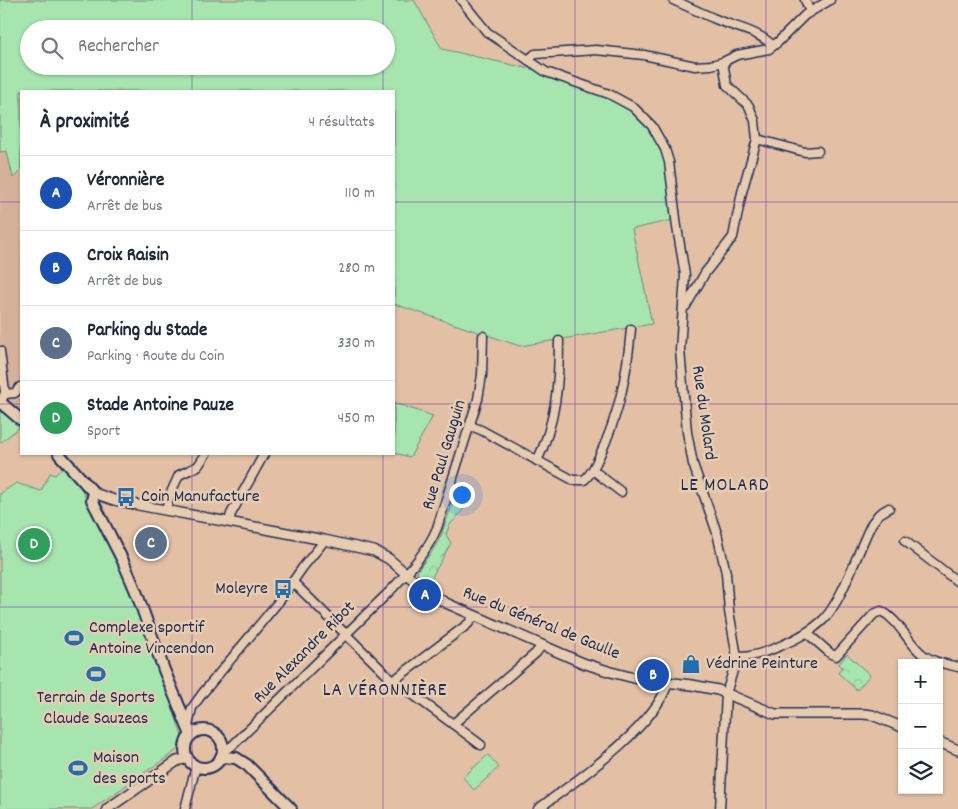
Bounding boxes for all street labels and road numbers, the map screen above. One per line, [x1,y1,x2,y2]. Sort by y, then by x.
street label: Rue du Molard [684,364,722,462]
street label: Rue Paul Gauguin [416,397,474,513]
street label: Rue du Général de Gaulle [459,581,623,667]
street label: Rue Alexandre Ribot [248,596,362,710]

